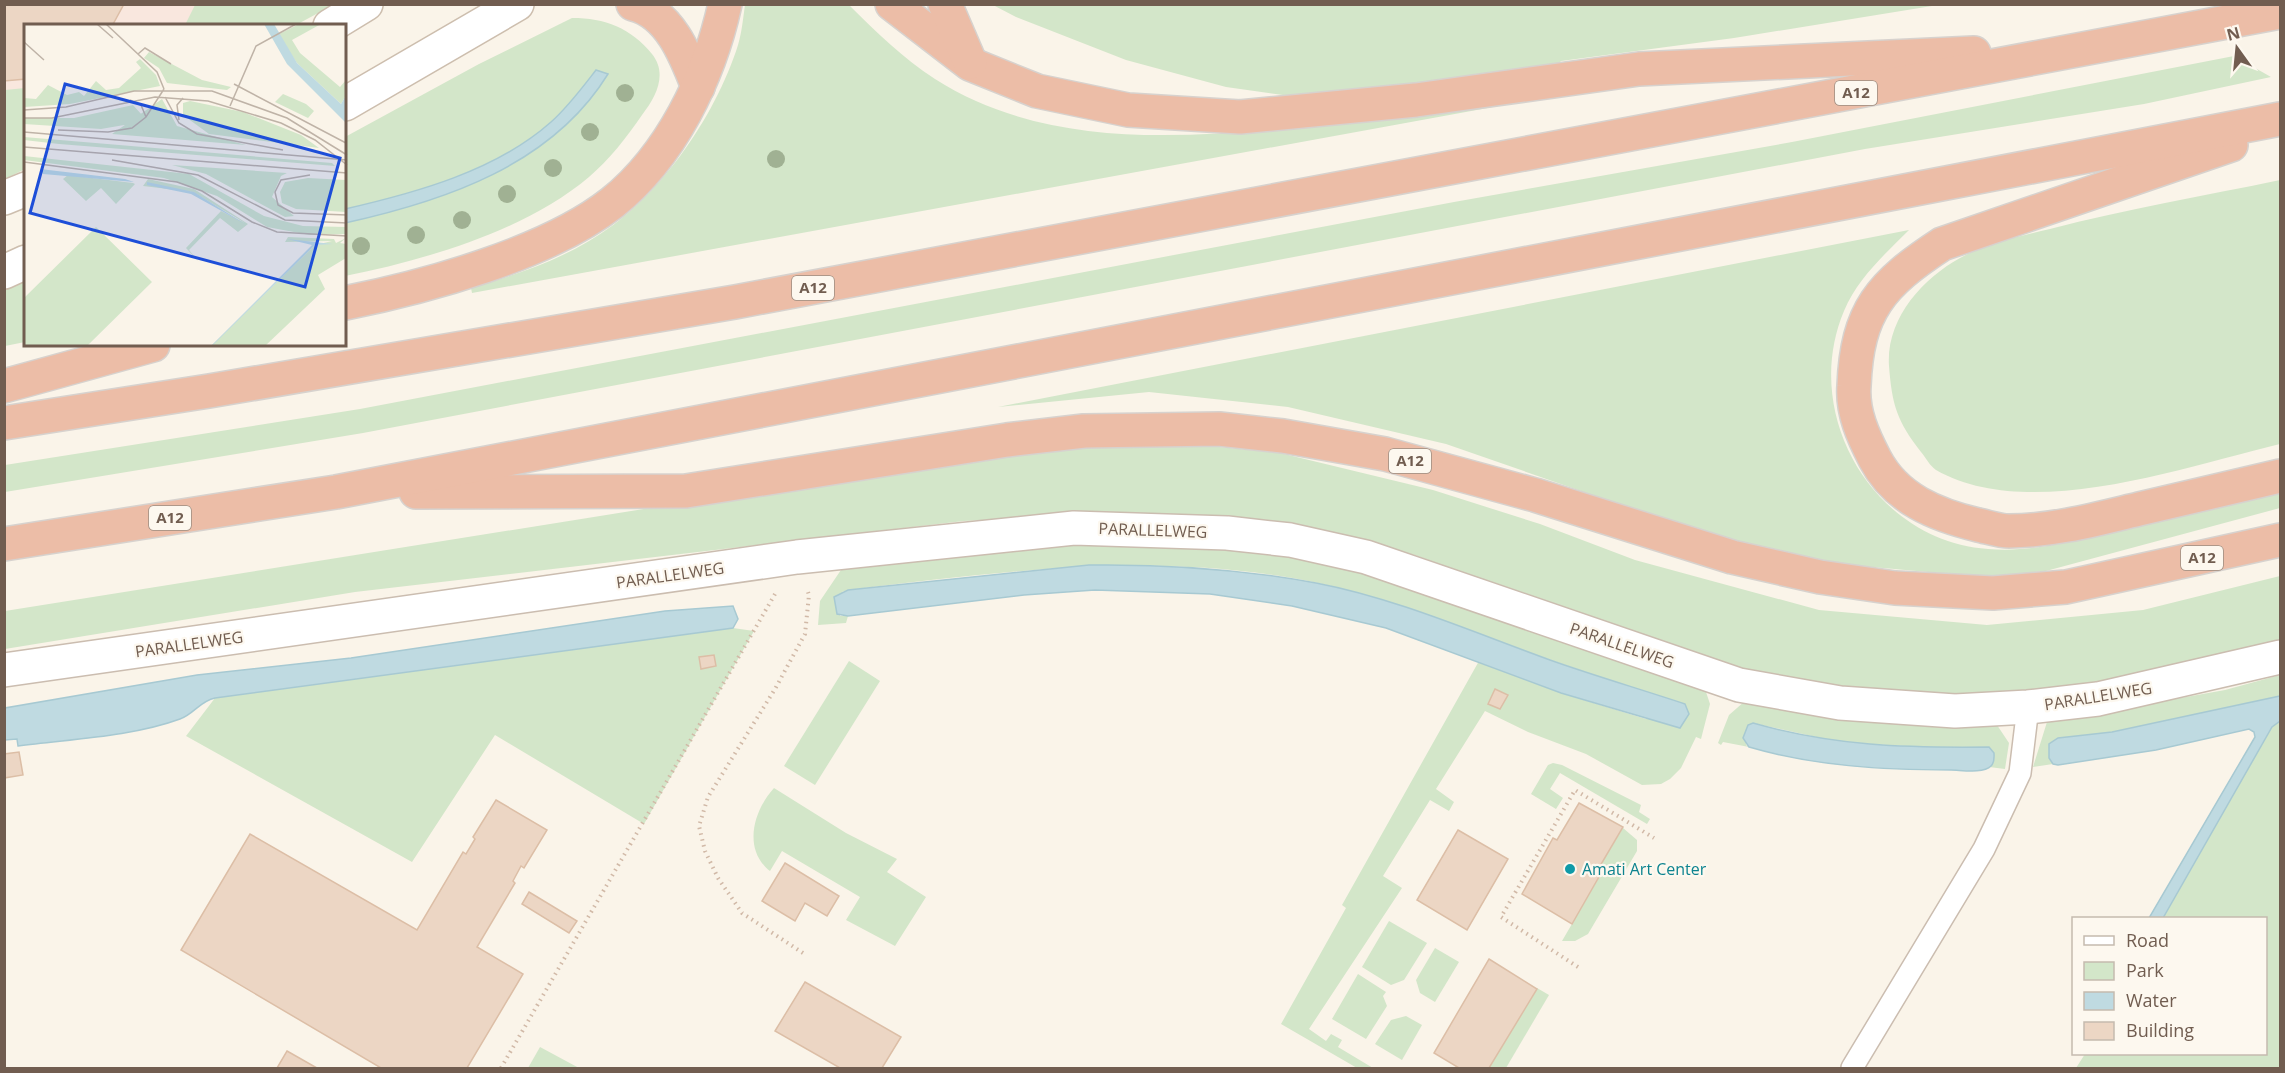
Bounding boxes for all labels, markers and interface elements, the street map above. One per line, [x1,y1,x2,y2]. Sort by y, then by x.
north arrow [2207,18,2267,78]
text: N [2224,21,2242,46]
inset map [24,24,346,346]
road number: A12 [1835,81,1877,105]
road number: A12 [792,276,834,300]
road number: A12 [1389,449,1431,473]
road number: A12 [149,506,191,530]
street label: PARALLELWEG [1098,517,1208,543]
road number: A12 [2181,546,2223,570]
street label: PARALLELWEG [615,557,725,593]
street label: PARALLELWEG [1567,617,1677,673]
street label: PARALLELWEG [134,626,244,662]
street label: PARALLELWEG [2042,677,2154,715]
place label: Amati Art Center [1582,858,1707,880]
marker: Amati Art Center [1563,862,1577,876]
legend [2072,917,2267,1055]
text: Road [2126,928,2169,952]
text: Park [2126,958,2164,982]
text: Water [2126,988,2177,1012]
text: Building [2126,1018,2194,1042]

